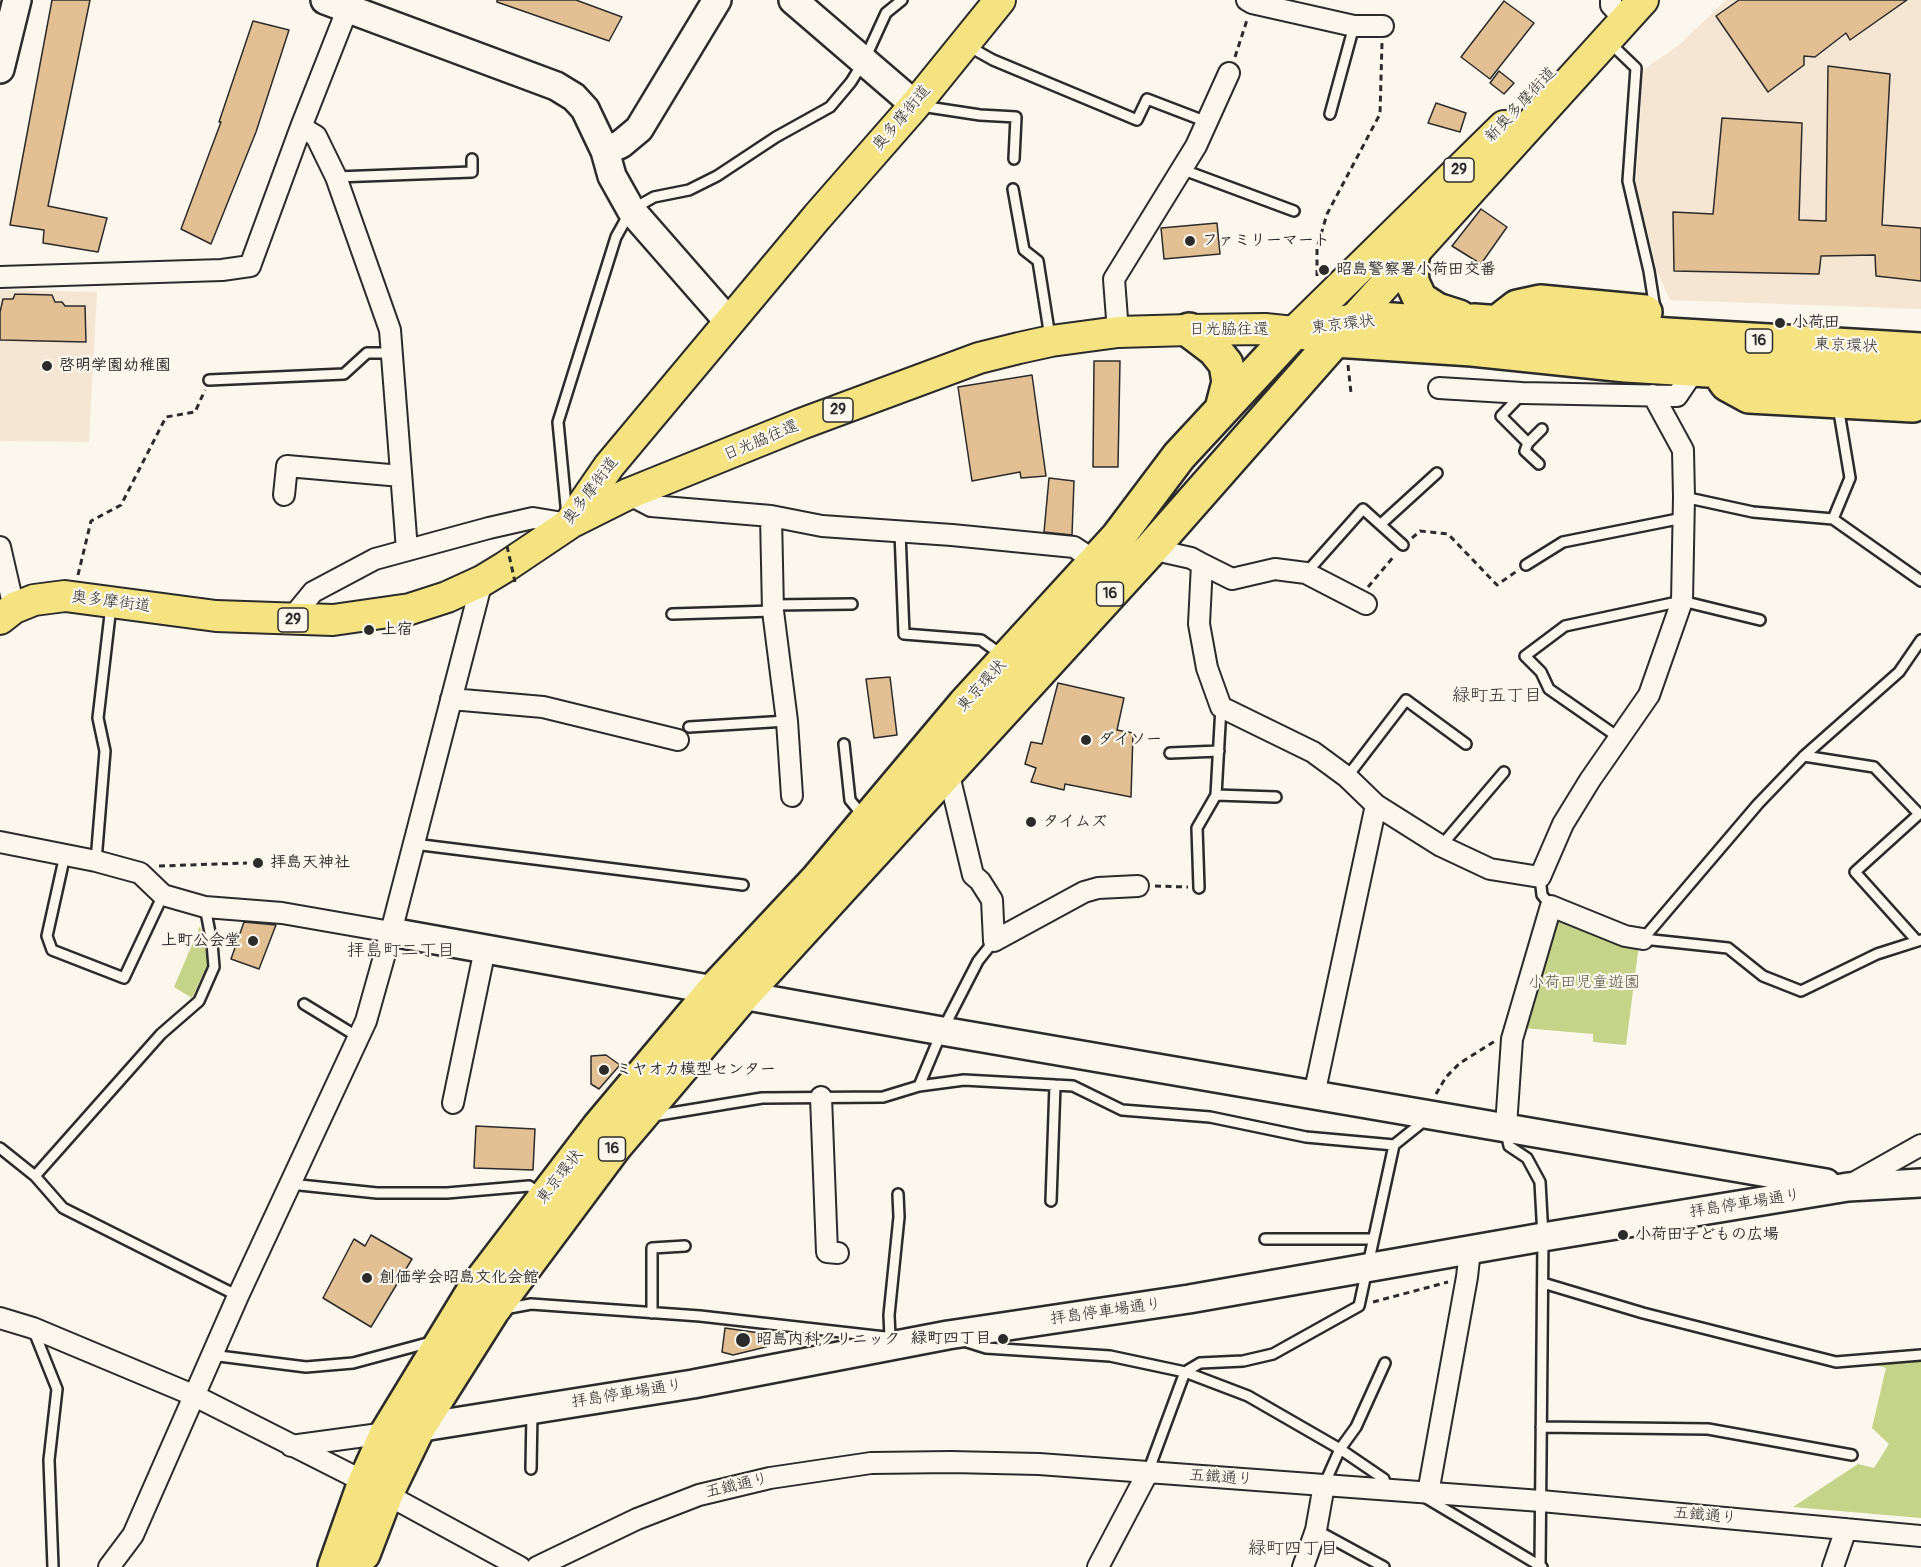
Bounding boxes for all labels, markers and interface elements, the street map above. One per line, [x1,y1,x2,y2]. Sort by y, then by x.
street label: 新奥多摩街道 [1481,63,1561,147]
street label: 奥多摩街道 [869,81,935,155]
road number: 29 [1444,158,1474,182]
place label: ファミリーマート [1202,231,1330,251]
marker: ファミリーマート [1183,234,1197,248]
place label: 昭島警察署小荷田交番 [1336,260,1496,280]
marker: 昭島警察署小荷田交番 [1317,263,1331,277]
street label: 東京環状 [1310,312,1376,338]
place label: 小荷田 [1792,313,1840,333]
marker: 小荷田 [1773,316,1787,330]
street label: 日光脇往還 [1189,320,1269,340]
road number: 16 [1746,329,1772,353]
street label: 東京環状 [1814,335,1878,357]
place label: 啓明学園幼稚園 [59,356,171,376]
marker: 啓明学園幼稚園 [40,359,54,373]
road number: 29 [823,398,853,422]
street label: 日光脇往還 [720,417,802,465]
street label: 奥多摩街道 [559,453,623,529]
road number: 16 [1096,582,1124,606]
street label: 奥多摩街道 [70,588,152,616]
road number: 29 [278,608,308,632]
place label: 上宿 [381,620,413,640]
marker: 上宿 [362,623,376,637]
street label: 東京環状 [953,656,1011,716]
district label: 緑町五丁目 [1452,685,1542,707]
place label: ダイソー [1098,730,1162,750]
marker: ダイソー [1079,733,1093,747]
place label: タイムズ [1043,812,1107,832]
marker: タイムズ [1024,815,1038,829]
place label: 拝島天神社 [270,853,350,873]
marker: 拝島天神社 [251,856,265,870]
place label: 上町公会堂 [161,931,241,951]
marker: 上町公会堂 [246,934,260,948]
district label: 拝島町二丁目 [347,940,455,962]
park label: 小荷田児童遊園 [1528,973,1640,993]
place label: ミヤオカ模型センター [616,1060,776,1080]
marker: ミヤオカ模型センター [597,1063,611,1077]
road number: 16 [598,1137,626,1161]
street label: 東京環状 [533,1146,587,1208]
street label: 拝島停車場通り [1688,1186,1802,1222]
place label: 小荷田子どもの広場 [1635,1225,1779,1245]
marker: 小荷田子どもの広場 [1616,1228,1630,1242]
place label: 創価学会昭島文化会館 [379,1268,539,1288]
marker: 創価学会昭島文化会館 [360,1271,374,1285]
street label: 拝島停車場通り [1049,1295,1163,1329]
place label: 緑町四丁目 [911,1329,991,1349]
place label: 昭島内科クリニック [756,1330,900,1350]
marker: 昭島内科クリニック [734,1331,752,1349]
marker: 緑町四丁目 [996,1332,1010,1346]
street label: 拝島停車場通り [570,1376,684,1412]
street label: 五鐵通り [1188,1466,1254,1490]
street label: 五鐵通り [704,1469,770,1503]
street label: 五鐵通り [1672,1504,1738,1528]
district label: 緑町四丁目 [1248,1538,1338,1560]

